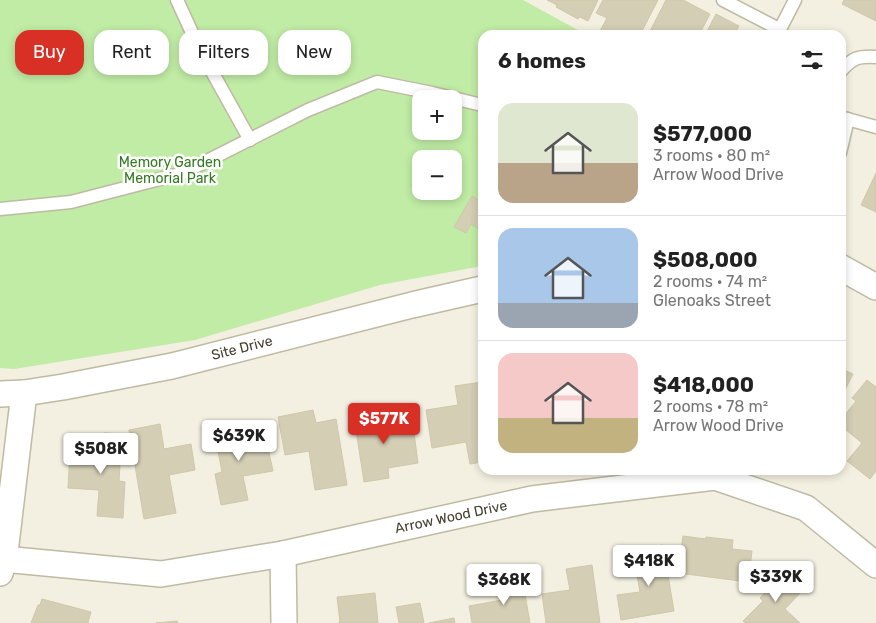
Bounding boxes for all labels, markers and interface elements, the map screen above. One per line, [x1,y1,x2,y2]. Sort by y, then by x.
chip: Buy [15,30,84,75]
chip: Rent [94,30,169,75]
chip: Filters [179,30,268,75]
chip: New [278,30,351,75]
icon: filters [798,46,826,74]
text: 6 homes [498,48,586,73]
map controls [412,90,462,200]
button: + [412,90,462,140]
text: $577,000 [653,121,752,146]
icon: home [538,123,598,183]
text: 3 rooms · 80 m² [653,146,770,165]
button: − [412,150,462,200]
park label: Memory Garden Memorial Park [119,154,221,187]
text: Arrow Wood Drive [653,165,784,184]
text: $508,000 [653,247,758,272]
icon: home [538,248,598,308]
text: 2 rooms · 74 m² [653,272,767,291]
text: Glenoaks Street [653,291,771,310]
street label: Site Drive [210,332,275,364]
text: $418,000 [653,372,754,397]
icon: home [538,373,598,433]
text: 2 rooms · 78 m² [653,397,768,416]
pin: $577K [349,402,419,445]
text: $577K [359,409,409,428]
text: Arrow Wood Drive [653,416,784,435]
pin: $639K [204,420,274,462]
text: $639K [213,426,265,445]
pin: $508K [66,432,136,475]
text: $508K [74,439,128,458]
street label: Arrow Wood Drive [393,497,509,537]
pin: $418K [614,544,684,587]
text: $418K [624,551,674,570]
pin: $339K [741,560,811,603]
pin: $368K [469,564,539,606]
text: $339K [750,567,802,586]
text: $368K [477,570,531,589]

